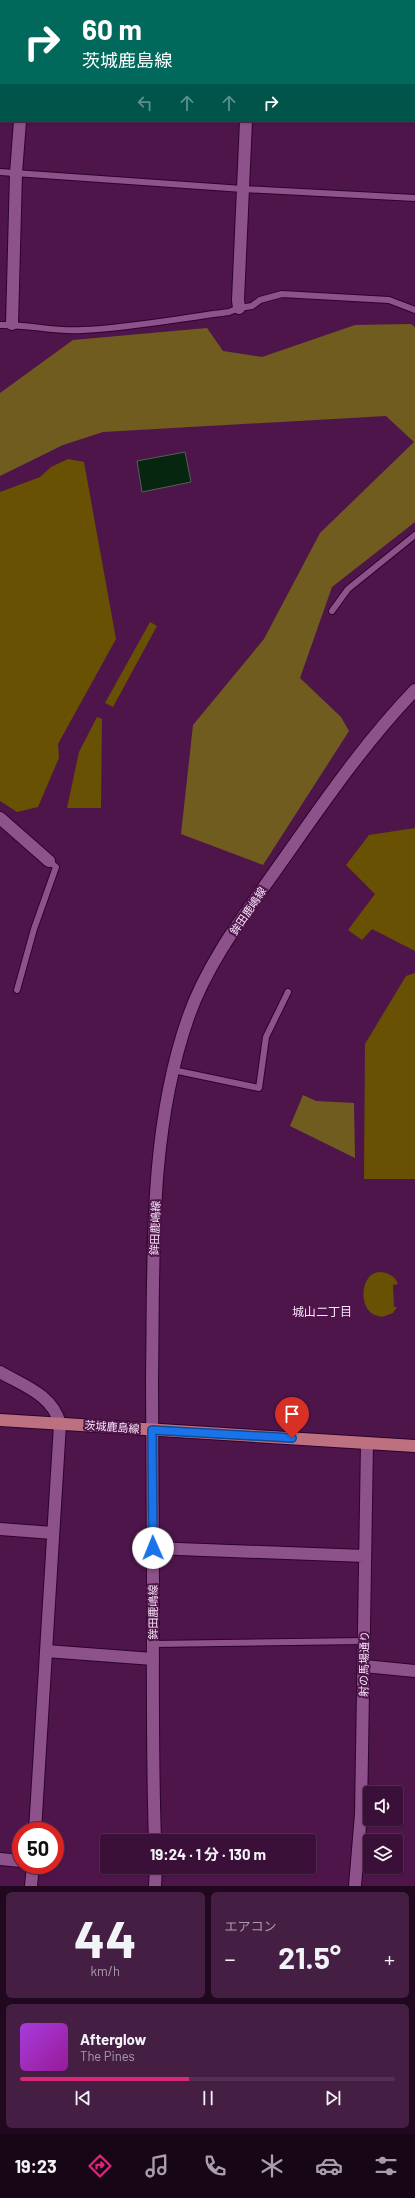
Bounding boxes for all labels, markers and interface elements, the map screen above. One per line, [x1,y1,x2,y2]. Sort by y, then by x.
text: 60 m [82,12,142,46]
icon: right [16,16,68,68]
text: 茨城鹿島線 [82,49,172,71]
icon: left [134,92,156,114]
icon: ahead [176,92,198,114]
icon: ahead [218,92,240,114]
icon: right [260,92,282,114]
street label: 鉾田鹿嶋線 [227,884,268,937]
street label: 鉾田鹿嶋線 [147,1200,162,1256]
district label: 城山二丁目 [292,1304,352,1318]
pin [275,1397,309,1438]
icon: arrive [281,1403,303,1425]
street label: 茨城鹿島線 [84,1418,140,1435]
position arrow [132,1527,174,1569]
street label: 鉾田鹿嶋線 [146,1585,159,1640]
street label: 射の馬場通り [356,1631,371,1697]
map controls [363,1786,403,1874]
button: sound [363,1786,403,1826]
speed limit sign: 50 [12,1822,64,1874]
button: layers [363,1834,403,1874]
text: 19:24 · 1 分 · 130 m [150,1845,266,1863]
text: 44 [74,1906,137,1968]
text: エアコン [225,1918,277,1934]
text: 21.5° [278,1939,341,1975]
text: − [225,1945,236,1971]
text: + [384,1945,395,1971]
text: km/h [91,1963,120,1979]
text: Afterglow [80,2030,146,2048]
text: The Pines [80,2048,135,2064]
icon: previous [72,2087,94,2109]
icon: pause [197,2087,219,2109]
icon: next [322,2087,344,2109]
icon: directions [86,2152,114,2180]
icon: music [143,2152,171,2180]
icon: phone [201,2152,229,2180]
icon: climate [258,2152,286,2180]
icon: car [315,2152,343,2180]
icon: filters [372,2152,400,2180]
text: 19:23 [15,2155,57,2177]

